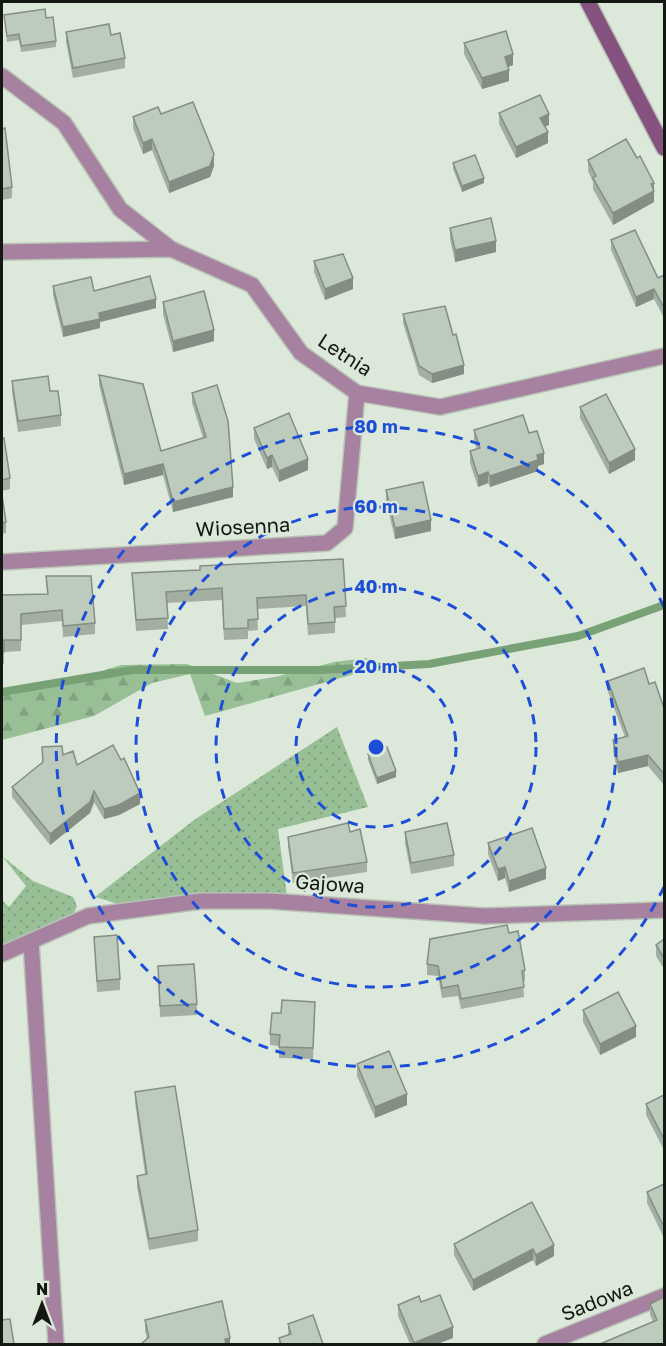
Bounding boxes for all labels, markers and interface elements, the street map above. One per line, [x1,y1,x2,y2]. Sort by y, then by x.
street label: Letnia [314,328,377,381]
text: 80 m [354,415,398,437]
text: 60 m [354,495,398,517]
street label: Wiosenna [195,512,291,540]
text: 40 m [354,575,398,597]
text: 20 m [355,655,397,677]
centre of rings [366,737,386,757]
street label: Gajowa [294,869,366,897]
north arrow [12,1274,72,1334]
street label: Sadowa [557,1275,636,1325]
text: N [36,1279,48,1299]

